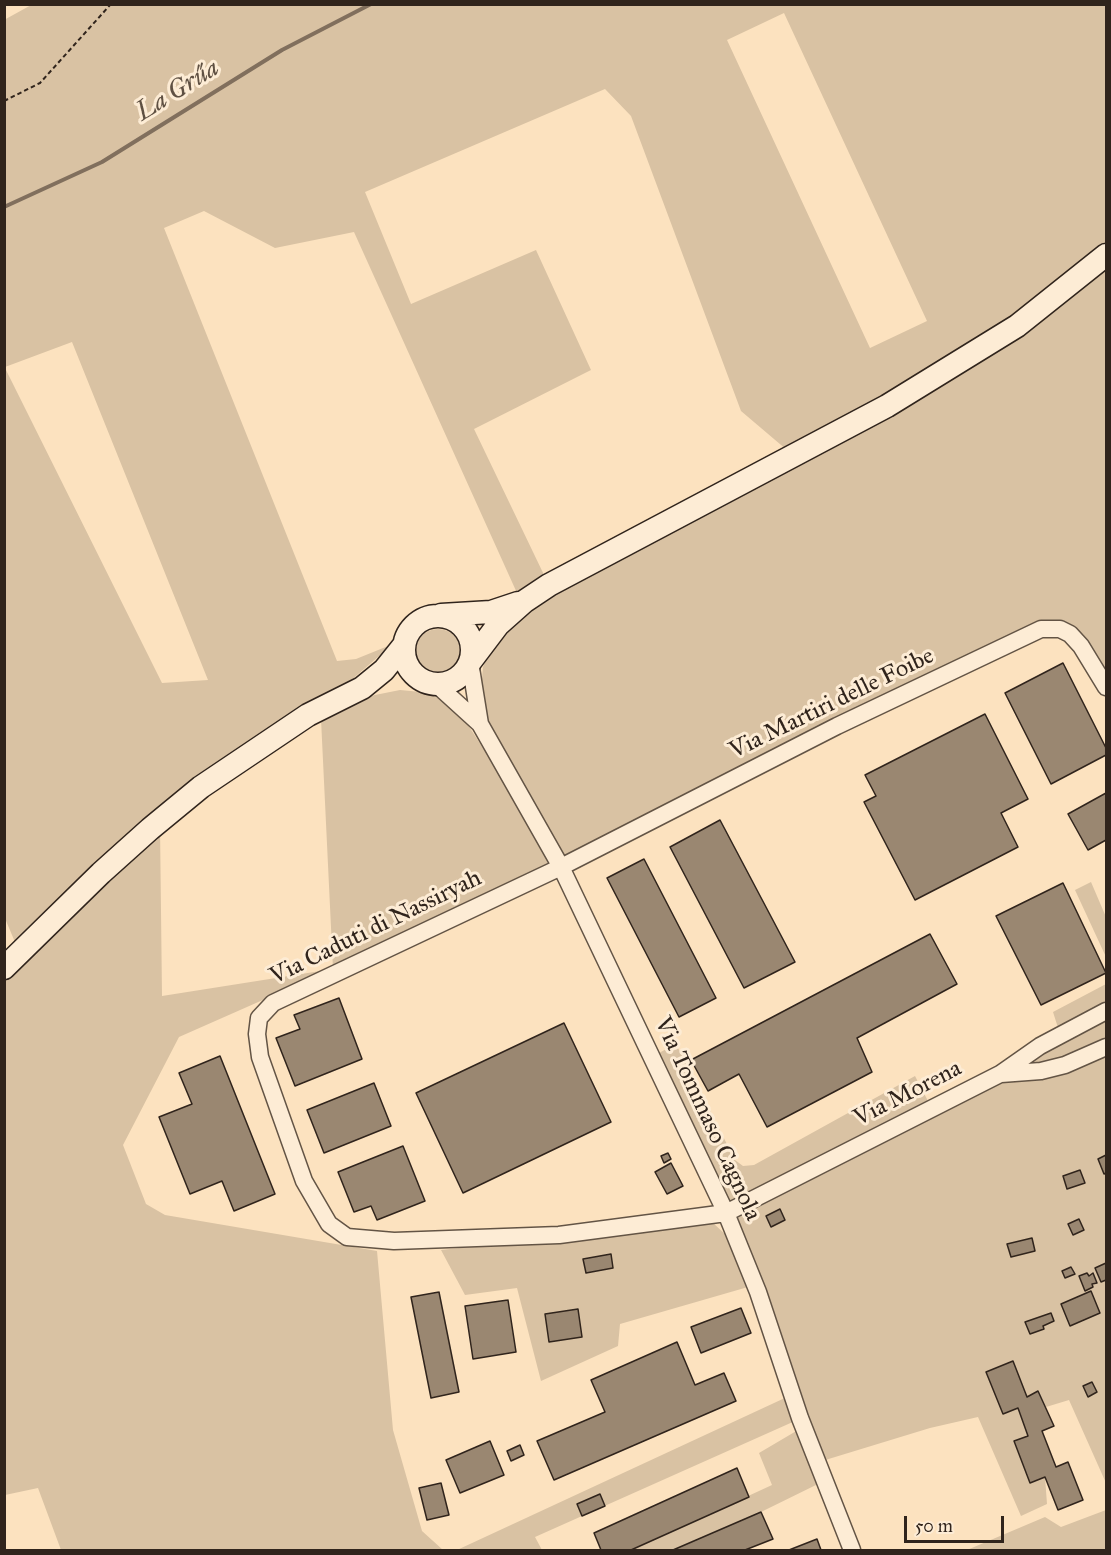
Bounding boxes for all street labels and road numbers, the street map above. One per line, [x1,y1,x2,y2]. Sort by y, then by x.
street label: Via Martiri delle Foibe [725,642,939,766]
street label: Via Caduti di Nassiryah [266,864,486,992]
street label: Via Tommaso Cagnola [647,1013,767,1225]
street label: Via Morena [849,1055,967,1133]

